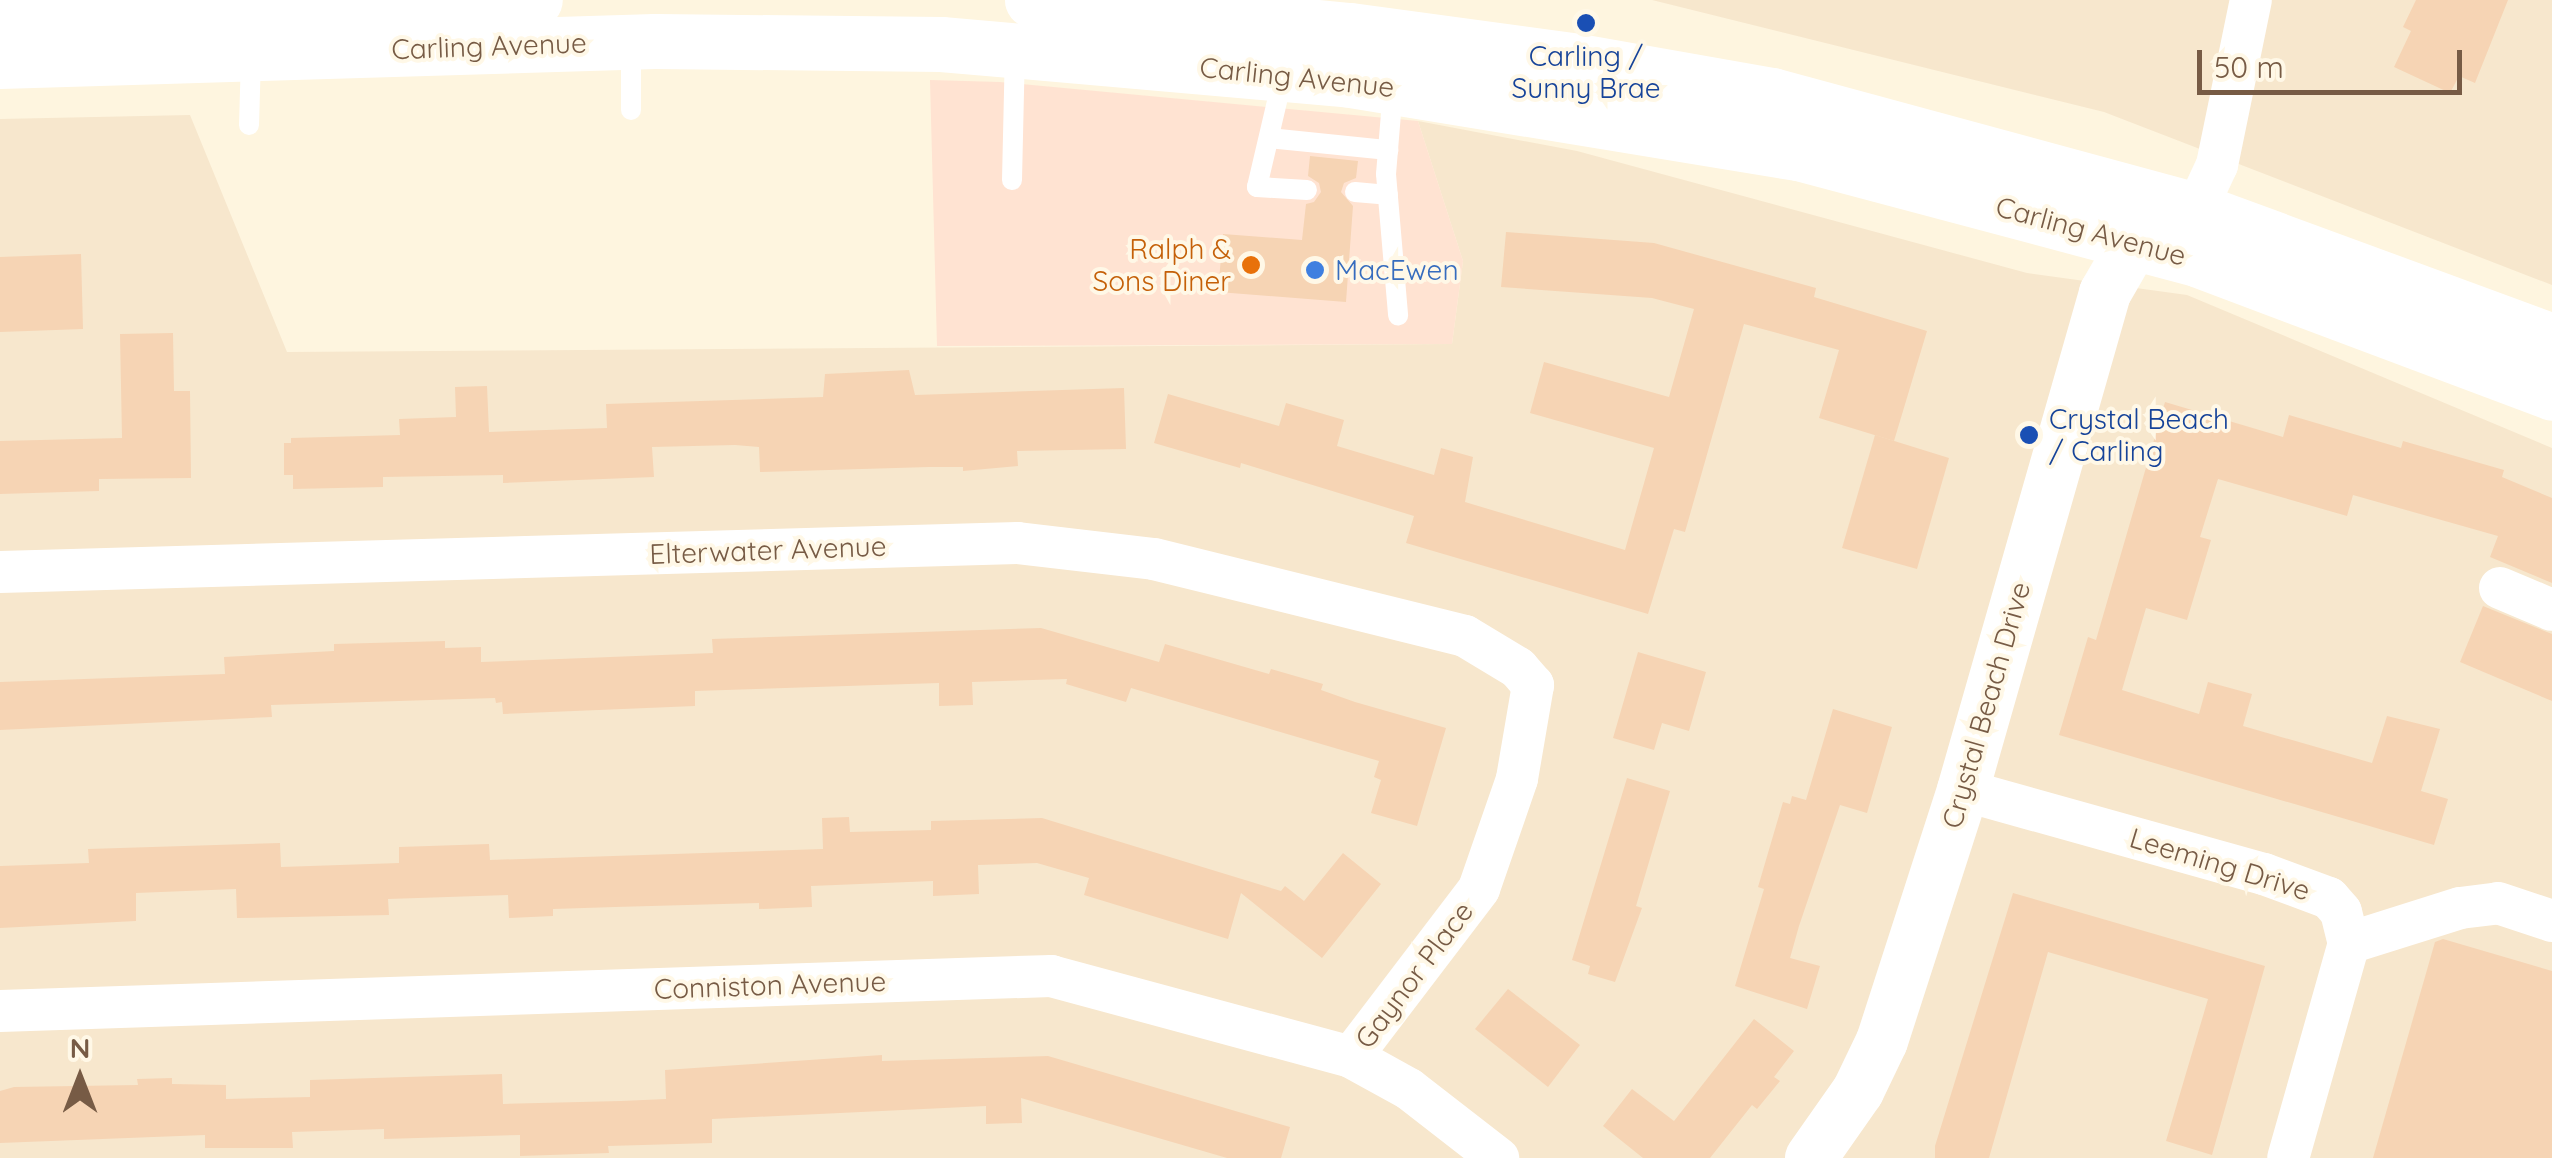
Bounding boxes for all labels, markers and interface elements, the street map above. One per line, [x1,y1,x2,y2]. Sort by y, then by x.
marker: Carling / Sunny Brae [1575,12,1597,34]
street label: Carling Avenue [391,26,587,66]
scale bar [2202,30,2467,92]
place label: Carling / Sunny Brae [1512,39,1660,105]
text: 50 m [2214,48,2284,86]
street label: Carling Avenue [1198,50,1396,104]
street label: Carling Avenue [1992,189,2190,273]
place label: Ralph & Sons Diner [1092,232,1231,298]
place label: MacEwen [1335,253,1459,287]
marker: Ralph & Sons Diner [1240,254,1262,276]
marker: MacEwen [1304,259,1326,281]
place label: Crystal Beach / Carling [2049,402,2229,468]
marker: Crystal Beach / Carling [2018,424,2040,446]
street label: Elterwater Avenue [649,529,887,571]
street label: Crystal Beach Drive [1935,578,2037,832]
street label: Leeming Drive [2126,821,2314,907]
street label: Gaynor Place [1348,895,1480,1055]
street label: Conniston Avenue [653,964,887,1006]
north arrow [30,1028,130,1128]
text: N [70,1030,90,1065]

